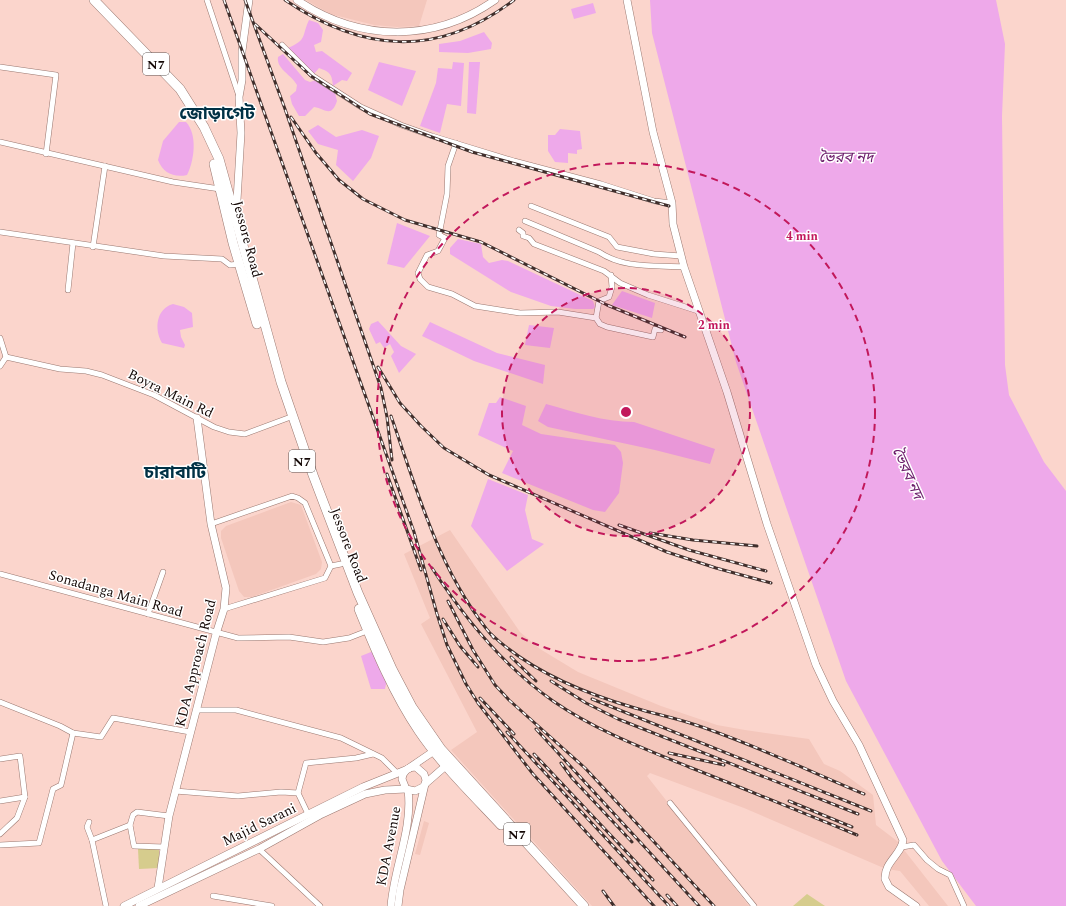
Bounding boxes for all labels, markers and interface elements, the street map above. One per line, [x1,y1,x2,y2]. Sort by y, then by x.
road number: N7 [143,53,169,75]
district label: জোড়াগেট [179,100,256,127]
water label: ভৈরব নদ [819,146,876,169]
street label: Jessore Road [227,198,268,280]
text: 4 min [786,227,819,246]
text: 2 min [698,316,731,335]
street label: Boyra Main Rd [124,364,217,423]
centre of rings [619,405,633,419]
water label: ভৈরব নদ [886,444,930,505]
road number: N7 [289,450,315,472]
district label: চারাবাটি [143,459,207,486]
street label: Jessore Road [325,505,373,586]
street label: Sonadanga Main Road [46,564,186,623]
street label: KDA Approach Road [169,597,222,729]
street label: Majid Sarani [219,797,300,851]
street label: KDA Avenue [370,804,407,888]
road number: N7 [504,823,530,845]

